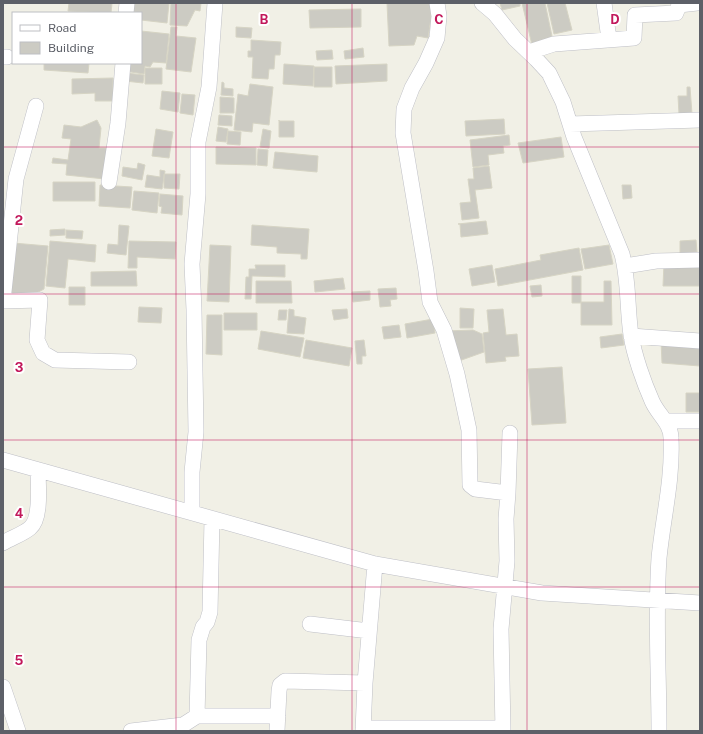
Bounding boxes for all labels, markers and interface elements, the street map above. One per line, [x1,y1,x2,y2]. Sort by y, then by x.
legend [12,12,142,64]
text: B [260,12,269,27]
text: C [434,12,444,27]
text: D [610,12,620,27]
text: Road [48,21,76,35]
text: Building [48,41,94,55]
text: 2 [15,213,23,228]
text: 3 [15,360,24,375]
text: 4 [15,506,24,521]
text: 5 [15,653,24,668]

